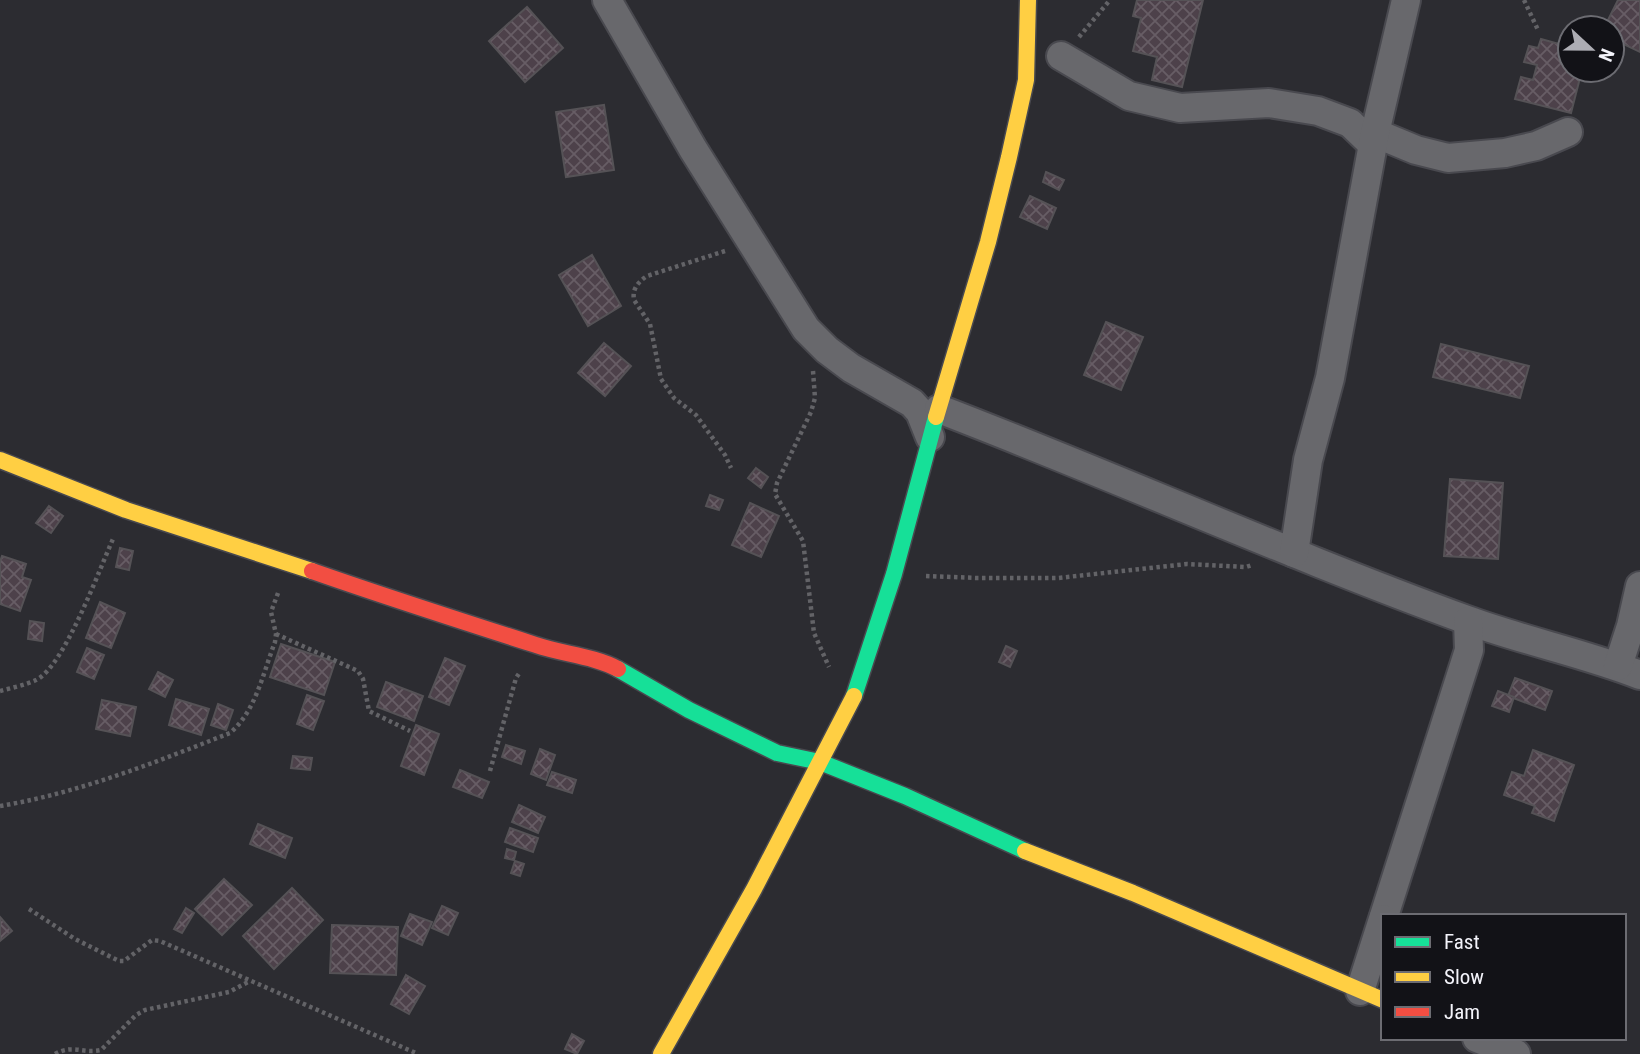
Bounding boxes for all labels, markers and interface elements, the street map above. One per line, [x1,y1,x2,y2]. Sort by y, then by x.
north arrow [1556,14,1626,84]
text: N [1593,45,1619,65]
legend [1381,914,1626,1040]
text: Fast [1444,930,1480,954]
text: Slow [1444,965,1484,989]
text: Jam [1444,1000,1480,1024]

